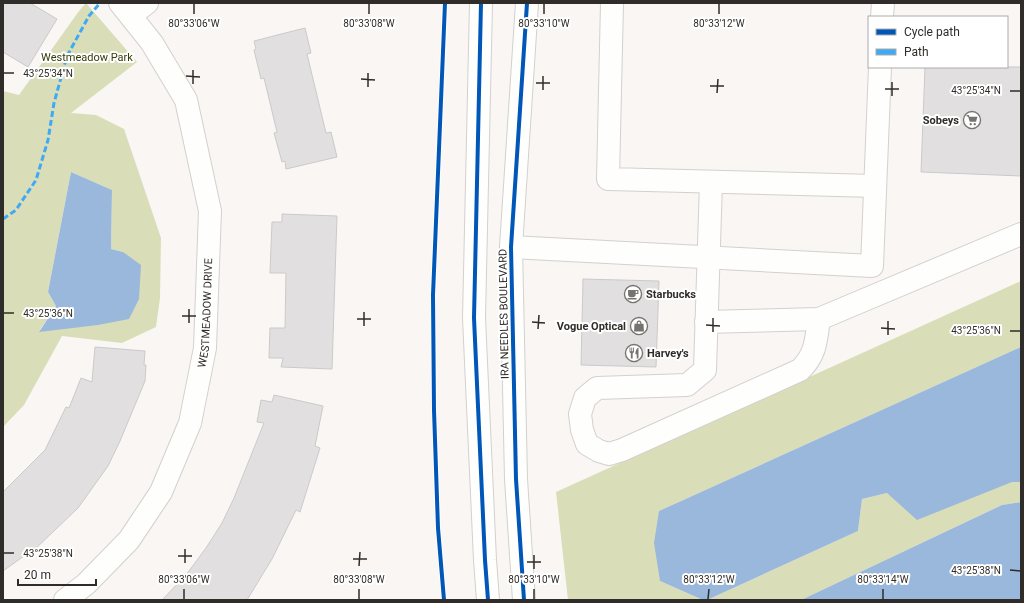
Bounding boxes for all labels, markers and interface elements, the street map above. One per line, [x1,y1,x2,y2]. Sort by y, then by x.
legend [868,16,1008,68]
text: 80°33'06"W [168,18,220,29]
text: 80°33'08"W [343,18,395,29]
text: 80°33'10"W [518,18,570,29]
text: 80°33'12"W [693,18,745,29]
text: Cycle path [904,25,960,39]
text: Path [904,45,929,59]
park label: Westmeadow Park [41,51,133,64]
text: 43°25'34"N [23,68,73,79]
text: 43°25'34"N [951,85,1001,96]
supermarket icon: Sobeys [962,110,982,130]
place label: Sobeys [923,114,959,127]
street label: IRA NEEDLES BOULEVARD [496,249,512,379]
street label: WESTMEADOW DRIVE [195,258,215,369]
cafe icon: Starbucks [623,284,643,304]
place label: Starbucks [646,288,696,301]
text: 43°25'36"N [23,308,73,319]
shop icon: Vogue Optical [629,316,649,336]
place label: Vogue Optical [557,320,626,333]
text: 43°25'36"N [951,325,1001,336]
restaurant icon: Harvey's [624,343,644,363]
place label: Harvey's [647,347,689,360]
text: 43°25'38"N [23,548,73,559]
scale bar [18,561,96,587]
text: 43°25'38"N [951,565,1001,576]
text: 20 m [24,568,51,582]
text: 80°33'06"W [158,574,210,585]
text: 80°33'08"W [333,574,385,585]
text: 80°33'10"W [508,574,560,585]
text: 80°33'12"W [683,574,735,585]
text: 80°33'14"W [857,574,909,585]

